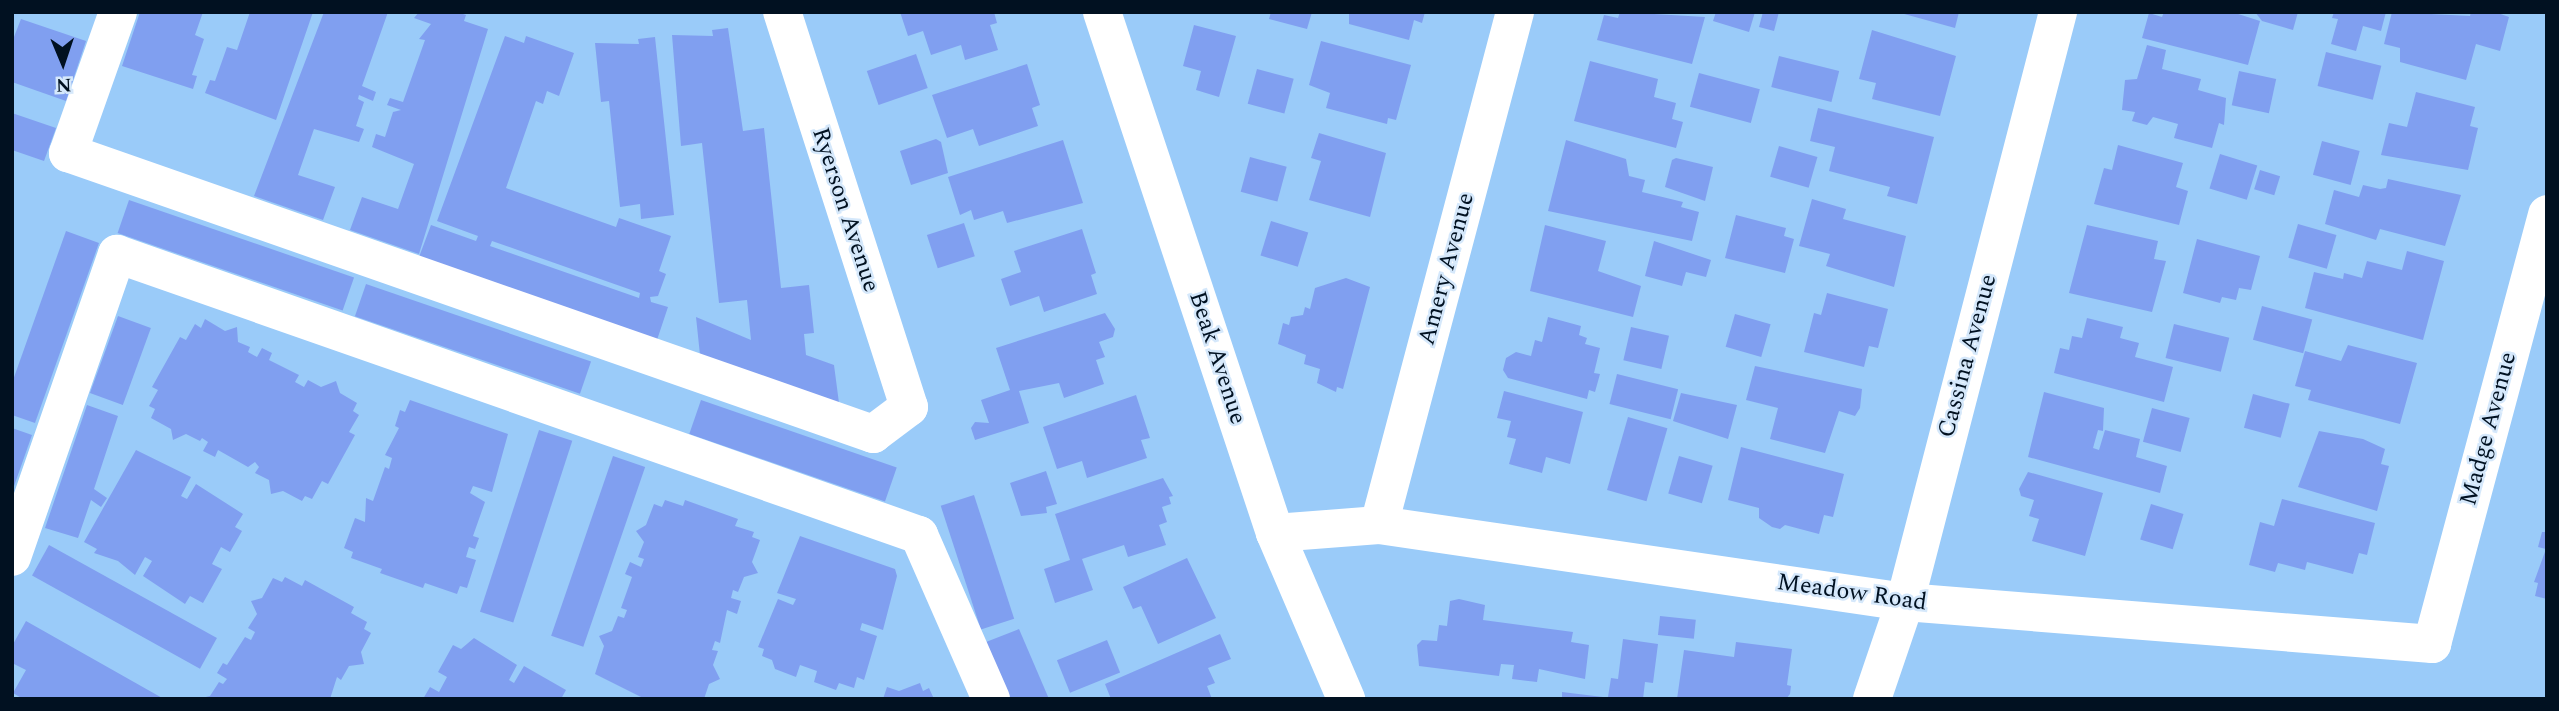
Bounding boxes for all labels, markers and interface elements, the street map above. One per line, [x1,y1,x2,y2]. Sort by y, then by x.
north arrow [28,28,98,98]
text: N [55,70,72,99]
street label: Ryerson Avenue [805,124,885,296]
street label: Amery Avenue [1413,190,1481,348]
street label: Cassina Avenue [1932,271,2004,441]
street label: Beak Avenue [1182,288,1252,428]
street label: Madge Avenue [2455,349,2523,509]
street label: Meadow Road [1775,568,1929,618]

